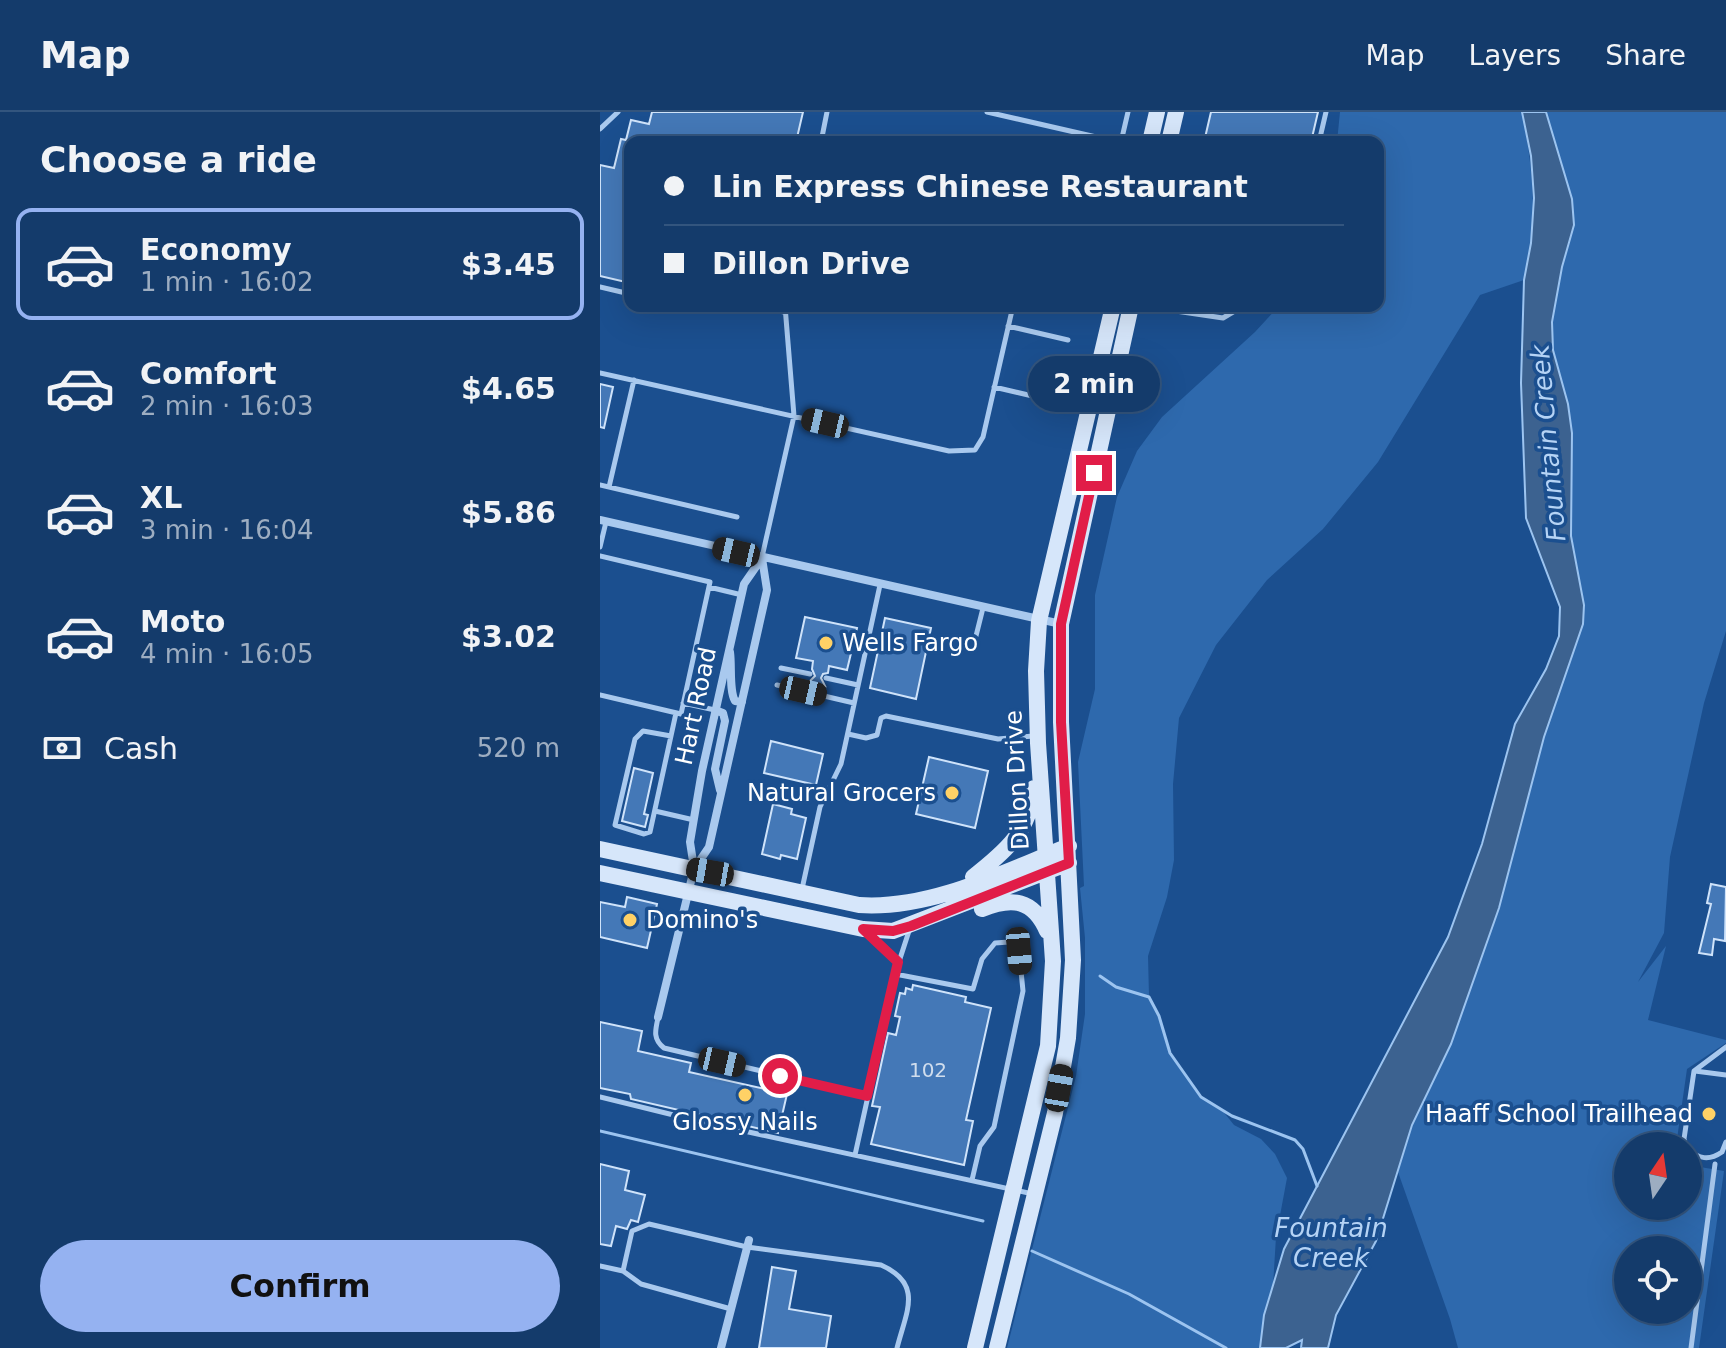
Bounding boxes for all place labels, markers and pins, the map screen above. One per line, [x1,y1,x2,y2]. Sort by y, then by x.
place label: Wells Fargo [842,629,978,657]
marker: Wells Fargo [817,634,835,652]
place label: Natural Grocers [747,779,936,807]
marker: Natural Grocers [943,784,961,802]
place label: Domino's [646,906,758,934]
marker: Domino's [621,911,639,929]
marker: Glossy Nails [736,1086,754,1104]
place label: Haaff School Trailhead [1425,1100,1693,1128]
marker: Haaff School Trailhead [1700,1105,1718,1123]
place label: Glossy Nails [672,1108,818,1136]

